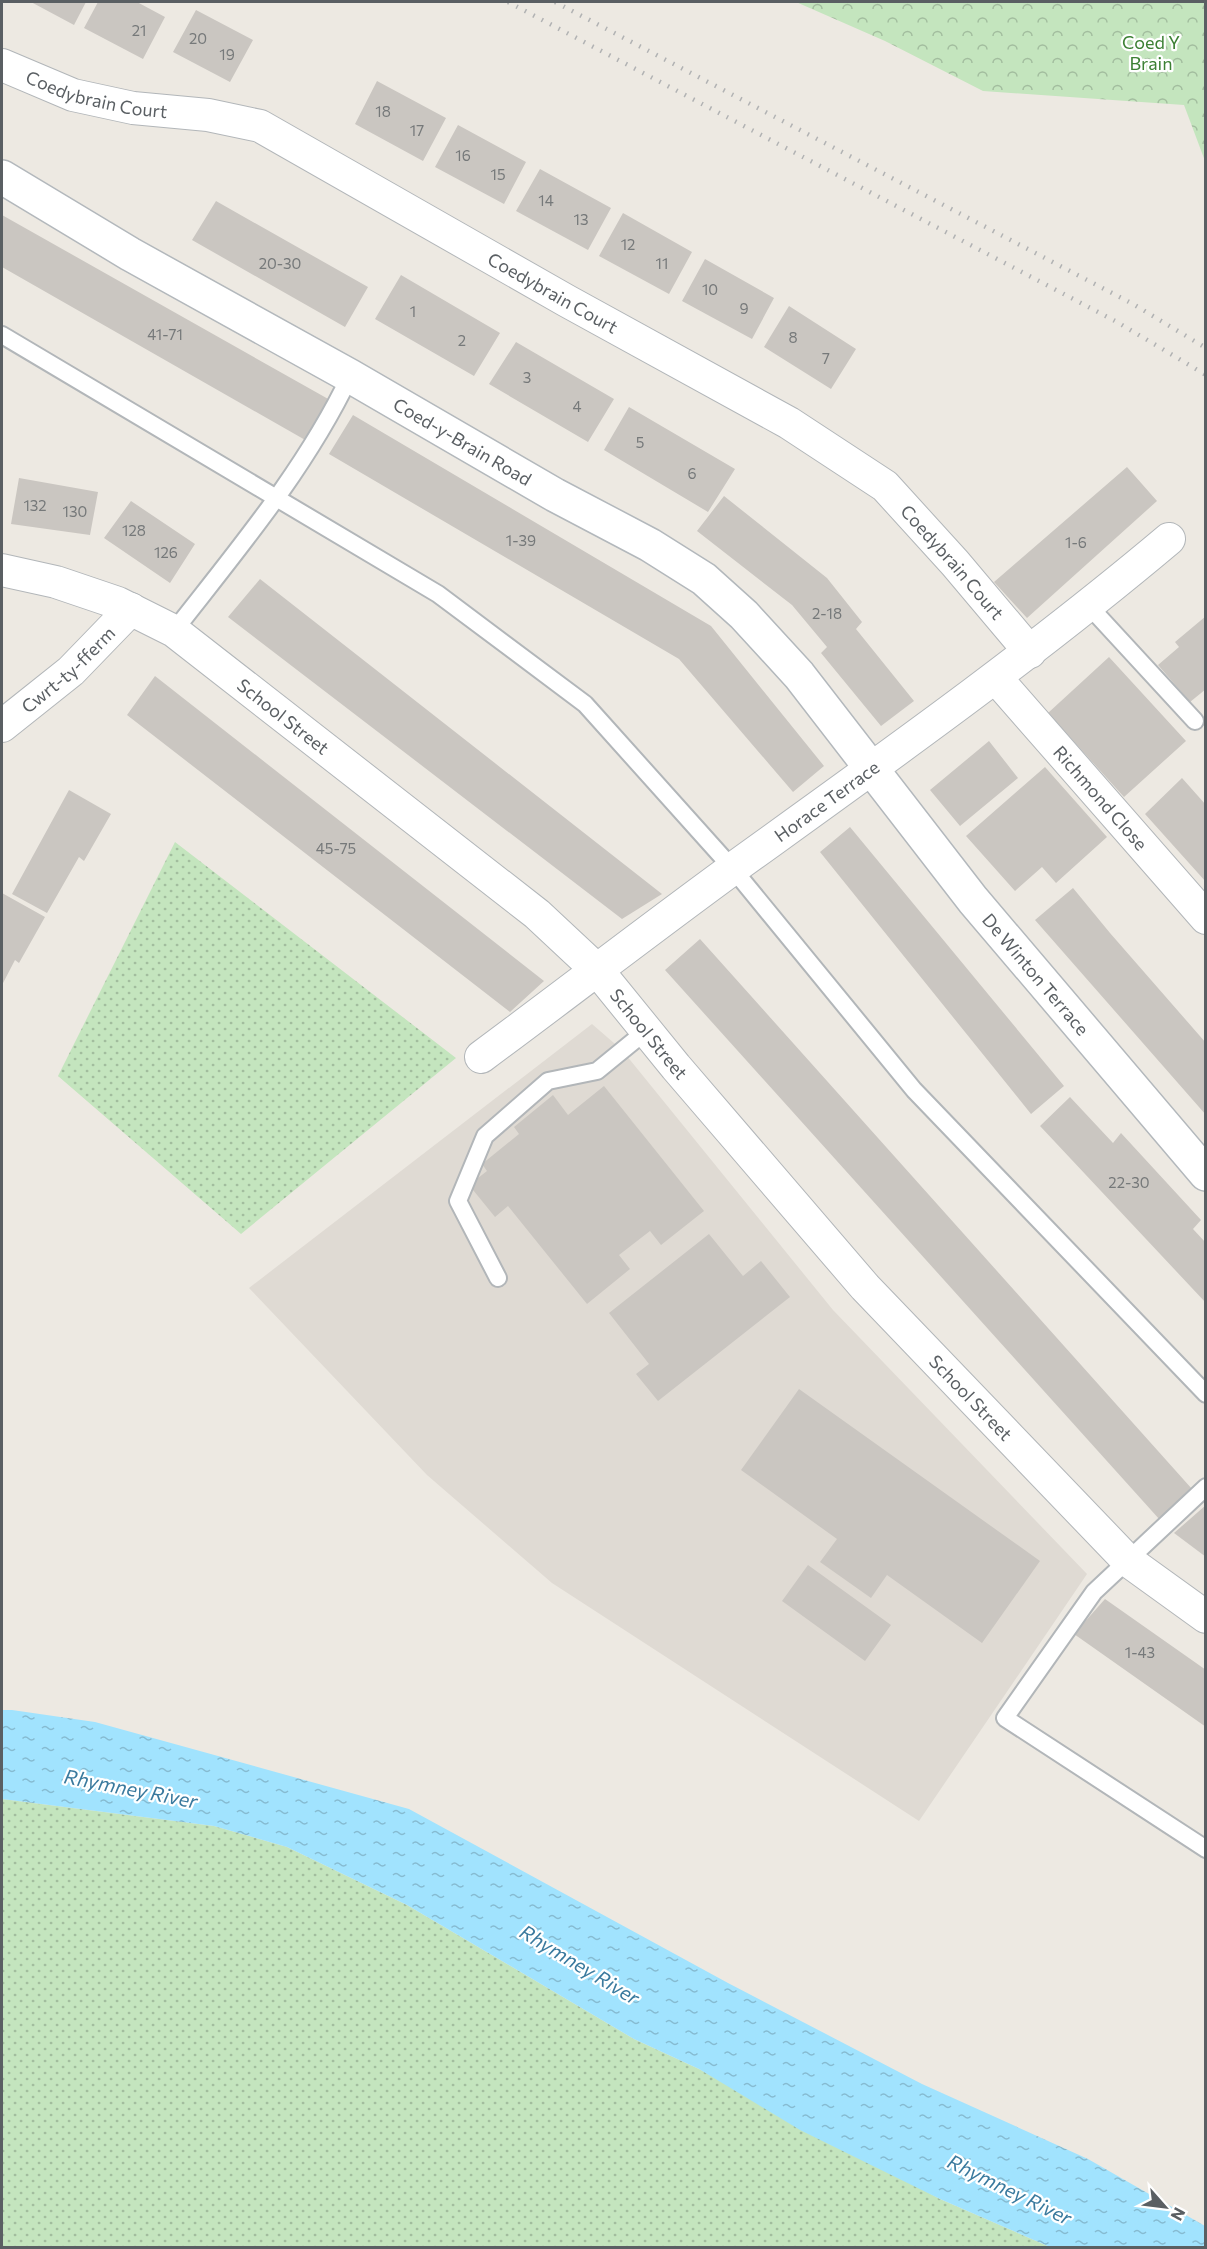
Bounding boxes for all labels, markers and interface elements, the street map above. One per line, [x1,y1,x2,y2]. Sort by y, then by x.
house number: 21 [132,21,146,39]
house number: 20 [189,29,207,47]
park label: Coed Y Brain [1122,31,1180,74]
house number: 19 [219,45,235,63]
street label: Coedybrain Court [23,65,168,122]
house number: 18 [375,102,391,120]
house number: 17 [410,121,424,139]
house number: 16 [455,146,471,164]
house number: 15 [490,165,506,183]
house number: 14 [538,191,554,209]
house number: 13 [574,210,588,228]
house number: 12 [621,235,635,253]
street label: Coedybrain Court [484,247,622,338]
house number: 20-30 [259,254,301,272]
house number: 11 [656,254,668,272]
house number: 10 [702,280,718,298]
house number: 9 [739,299,749,317]
house number: 1 [410,302,416,320]
house number: 41-71 [147,325,183,343]
house number: 8 [788,328,798,346]
house number: 2 [458,331,466,349]
house number: 7 [822,349,830,367]
house number: 3 [523,368,531,386]
street label: Coed-y-Brain Road [389,393,536,490]
house number: 4 [573,397,582,415]
house number: 5 [636,433,644,451]
house number: 6 [687,464,697,482]
house number: 132 [23,496,47,514]
street label: Coedybrain Court [896,500,1009,624]
house number: 130 [63,502,87,520]
house number: 128 [122,521,146,539]
house number: 1-39 [506,531,536,549]
house number: 1-6 [1065,533,1087,551]
house number: 126 [154,543,178,561]
house number: 2-18 [812,604,842,622]
street label: Cwrt-ty-fferm [17,622,119,717]
street label: School Street [233,674,334,759]
street label: Richmond Close [1049,741,1152,855]
street label: Horace Terrace [770,756,883,846]
house number: 45-75 [316,839,356,857]
street label: De Winton Terrace [978,909,1094,1039]
street label: School Street [606,984,692,1083]
house number: 22-30 [1108,1173,1150,1191]
street label: School Street [925,1350,1017,1445]
house number: 1-43 [1125,1643,1155,1661]
water label: Rhymney River [62,1763,201,1813]
water label: Rhymney River [516,1919,645,2010]
water label: Rhymney River [944,2149,1077,2230]
north arrow [1135,2177,1195,2237]
text: N [1167,2205,1190,2224]

